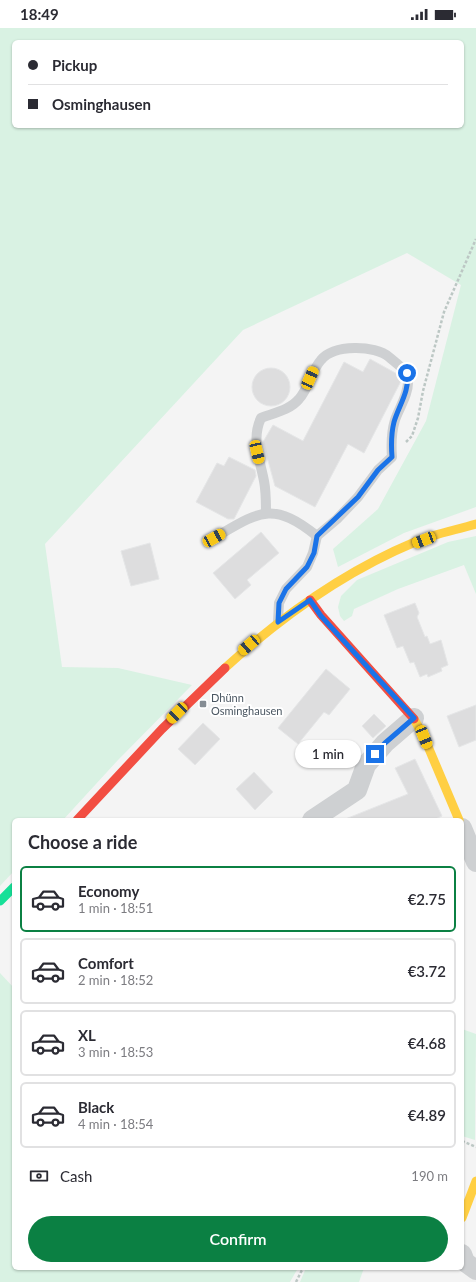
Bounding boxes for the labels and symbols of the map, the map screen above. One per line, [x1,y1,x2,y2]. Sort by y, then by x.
route start [398,364,416,382]
car [300,365,320,391]
car [248,439,266,465]
car [201,527,227,549]
car [411,530,437,550]
car [236,633,262,657]
place label: Dhünn Osminghausen [211,691,282,717]
marker: Dhünn Osminghausen [198,699,208,709]
car [164,700,190,726]
car [414,724,434,750]
callout: 1 min [295,740,361,768]
route end [366,745,384,763]

